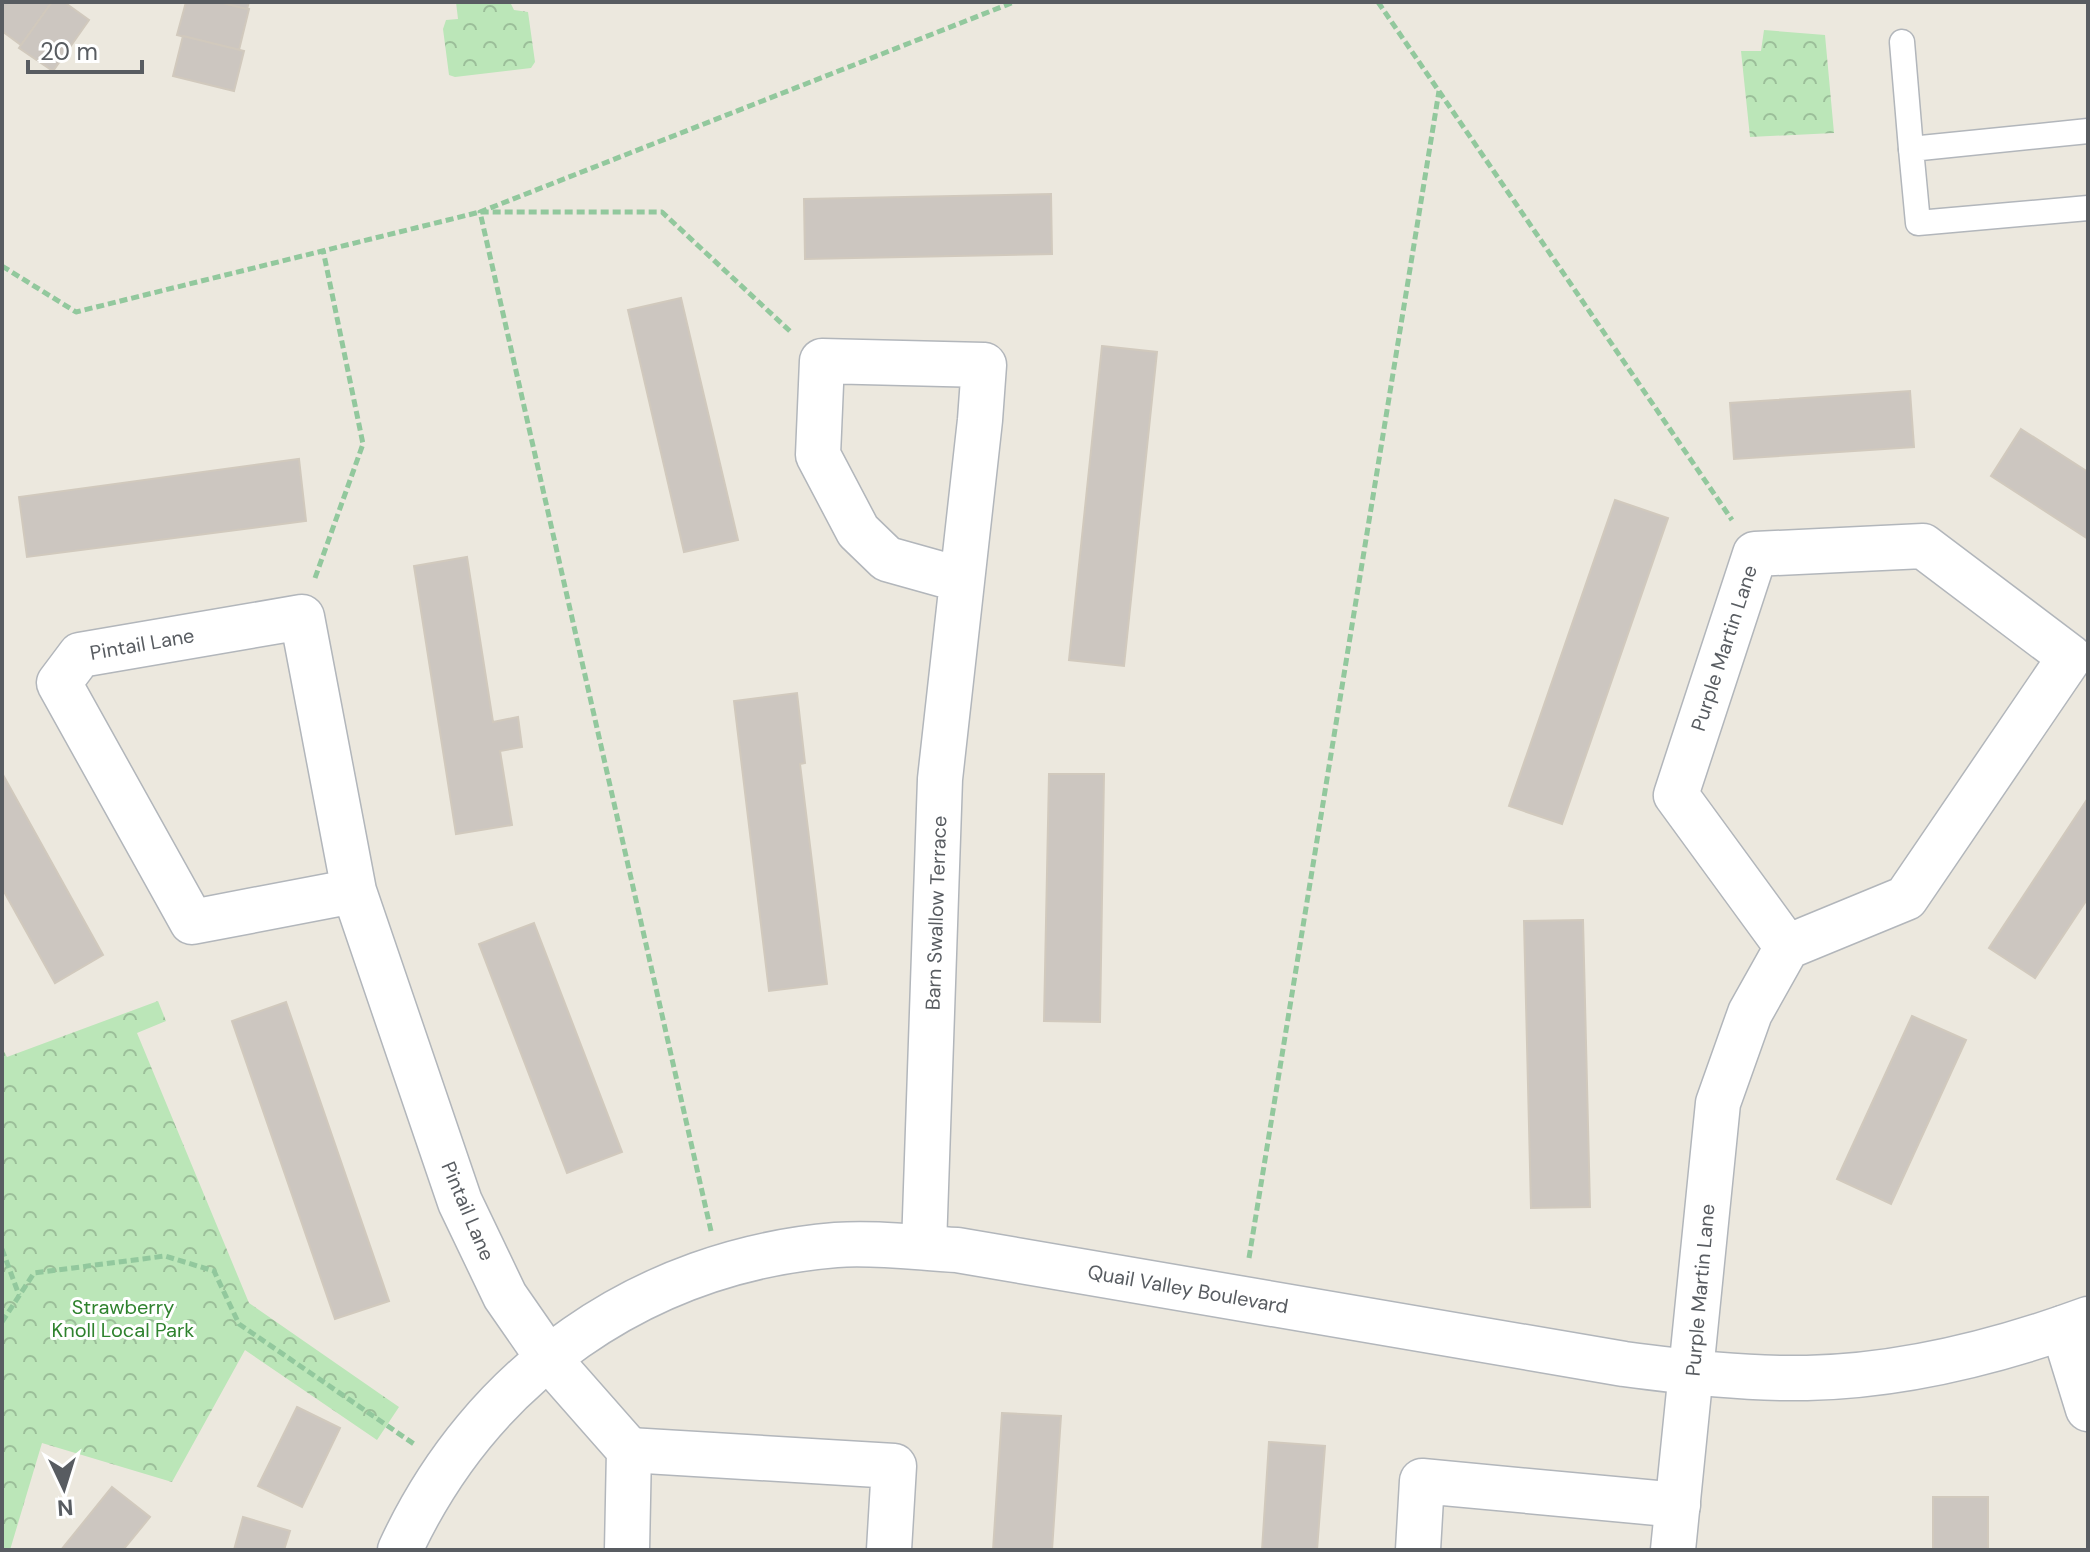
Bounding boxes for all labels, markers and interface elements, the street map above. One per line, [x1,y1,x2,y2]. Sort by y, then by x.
scale bar [28,24,142,74]
text: 20 m [40,36,98,67]
street label: Purple Martin Lane [1685,562,1763,734]
street label: Pintail Lane [88,622,196,666]
street label: Barn Swallow Terrace [920,815,952,1011]
street label: Pintail Lane [435,1157,501,1265]
street label: Purple Martin Lane [1680,1203,1720,1377]
street label: Quail Valley Boulevard [1086,1259,1290,1319]
park label: Strawberry Knoll Local Park [52,1294,194,1343]
north arrow [24,1448,104,1528]
text: N [56,1492,74,1522]

